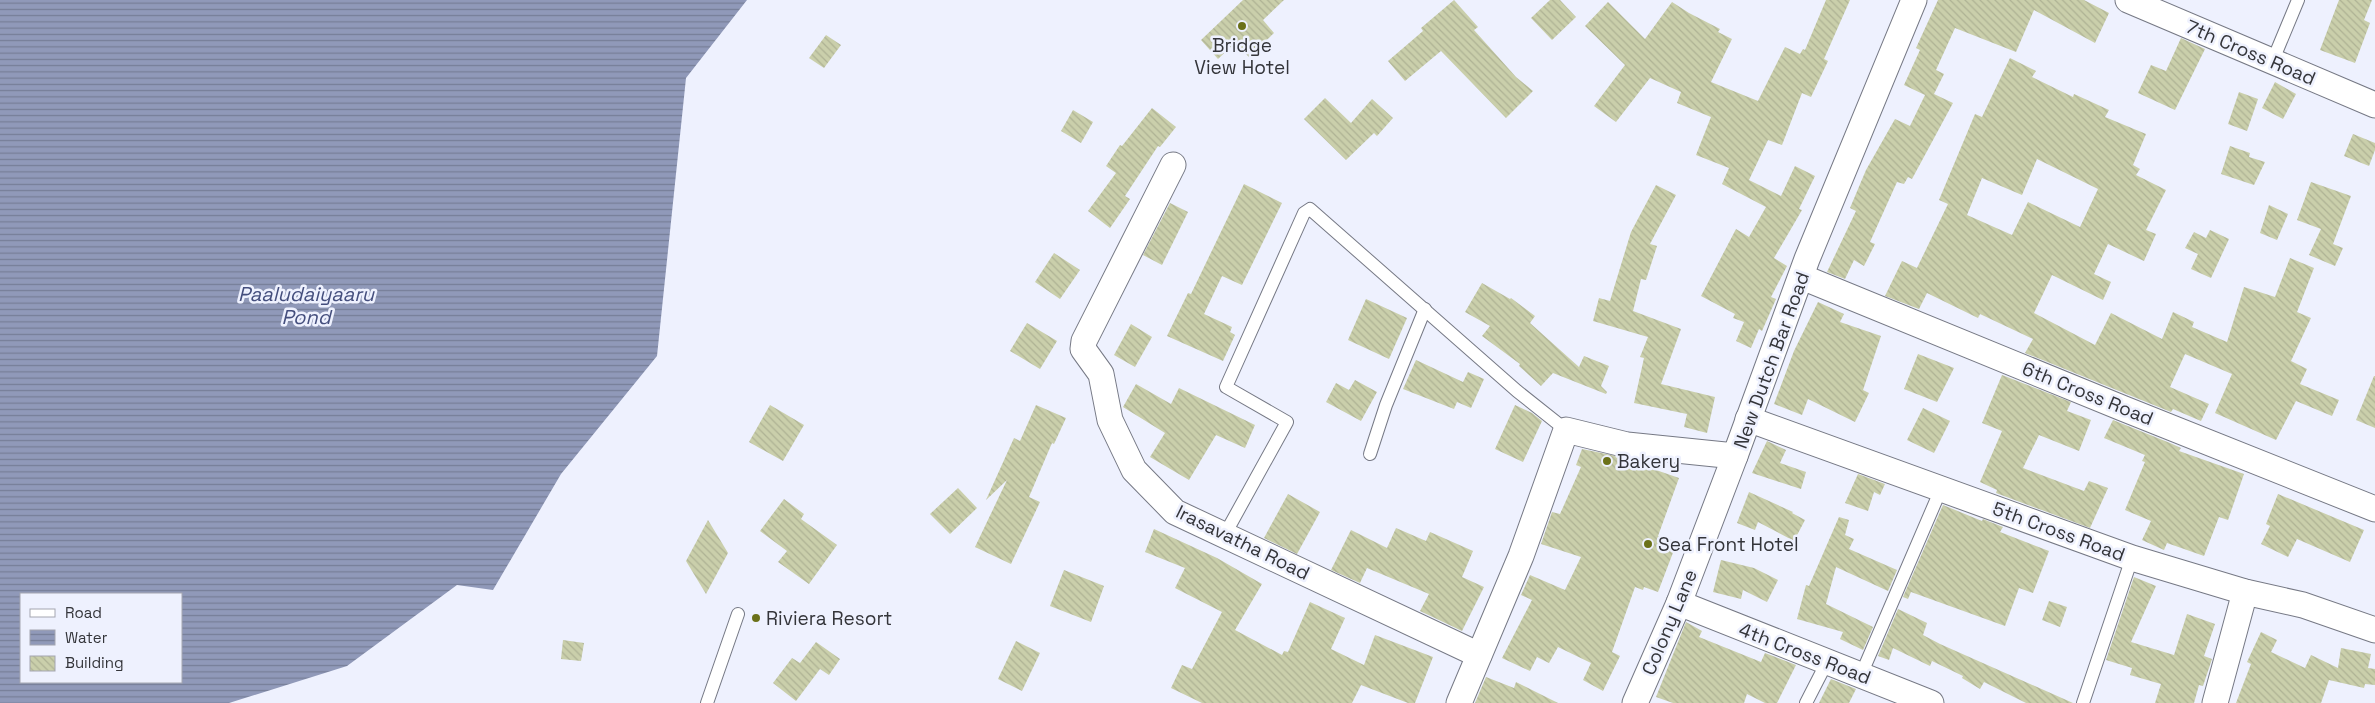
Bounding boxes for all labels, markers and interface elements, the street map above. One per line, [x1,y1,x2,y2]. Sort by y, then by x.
street label: 7th Cross Road [2182,14,2319,91]
marker: Bridge View Hotel [1236,20,1248,32]
place label: Bridge View Hotel [1194,33,1290,80]
street label: New Dutch Bar Road [1728,268,1815,452]
water label: Paaludaiyaaru Pond [238,281,376,330]
street label: 6th Cross Road [2019,356,2157,431]
place label: Bakery [1617,449,1680,474]
marker: Bakery [1601,455,1613,467]
street label: 5th Cross Road [1989,496,2128,567]
street label: Irasavatha Road [1172,499,1314,586]
place label: Sea Front Hotel [1658,532,1799,557]
marker: Sea Front Hotel [1642,538,1654,550]
street label: Colony Lane [1636,566,1703,679]
legend [20,593,182,683]
text: Road [65,603,102,622]
place label: Riviera Resort [766,606,892,631]
marker: Riviera Resort [750,612,762,624]
street label: 4th Cross Road [1735,617,1874,690]
text: Water [65,628,108,647]
text: Building [65,653,124,672]

